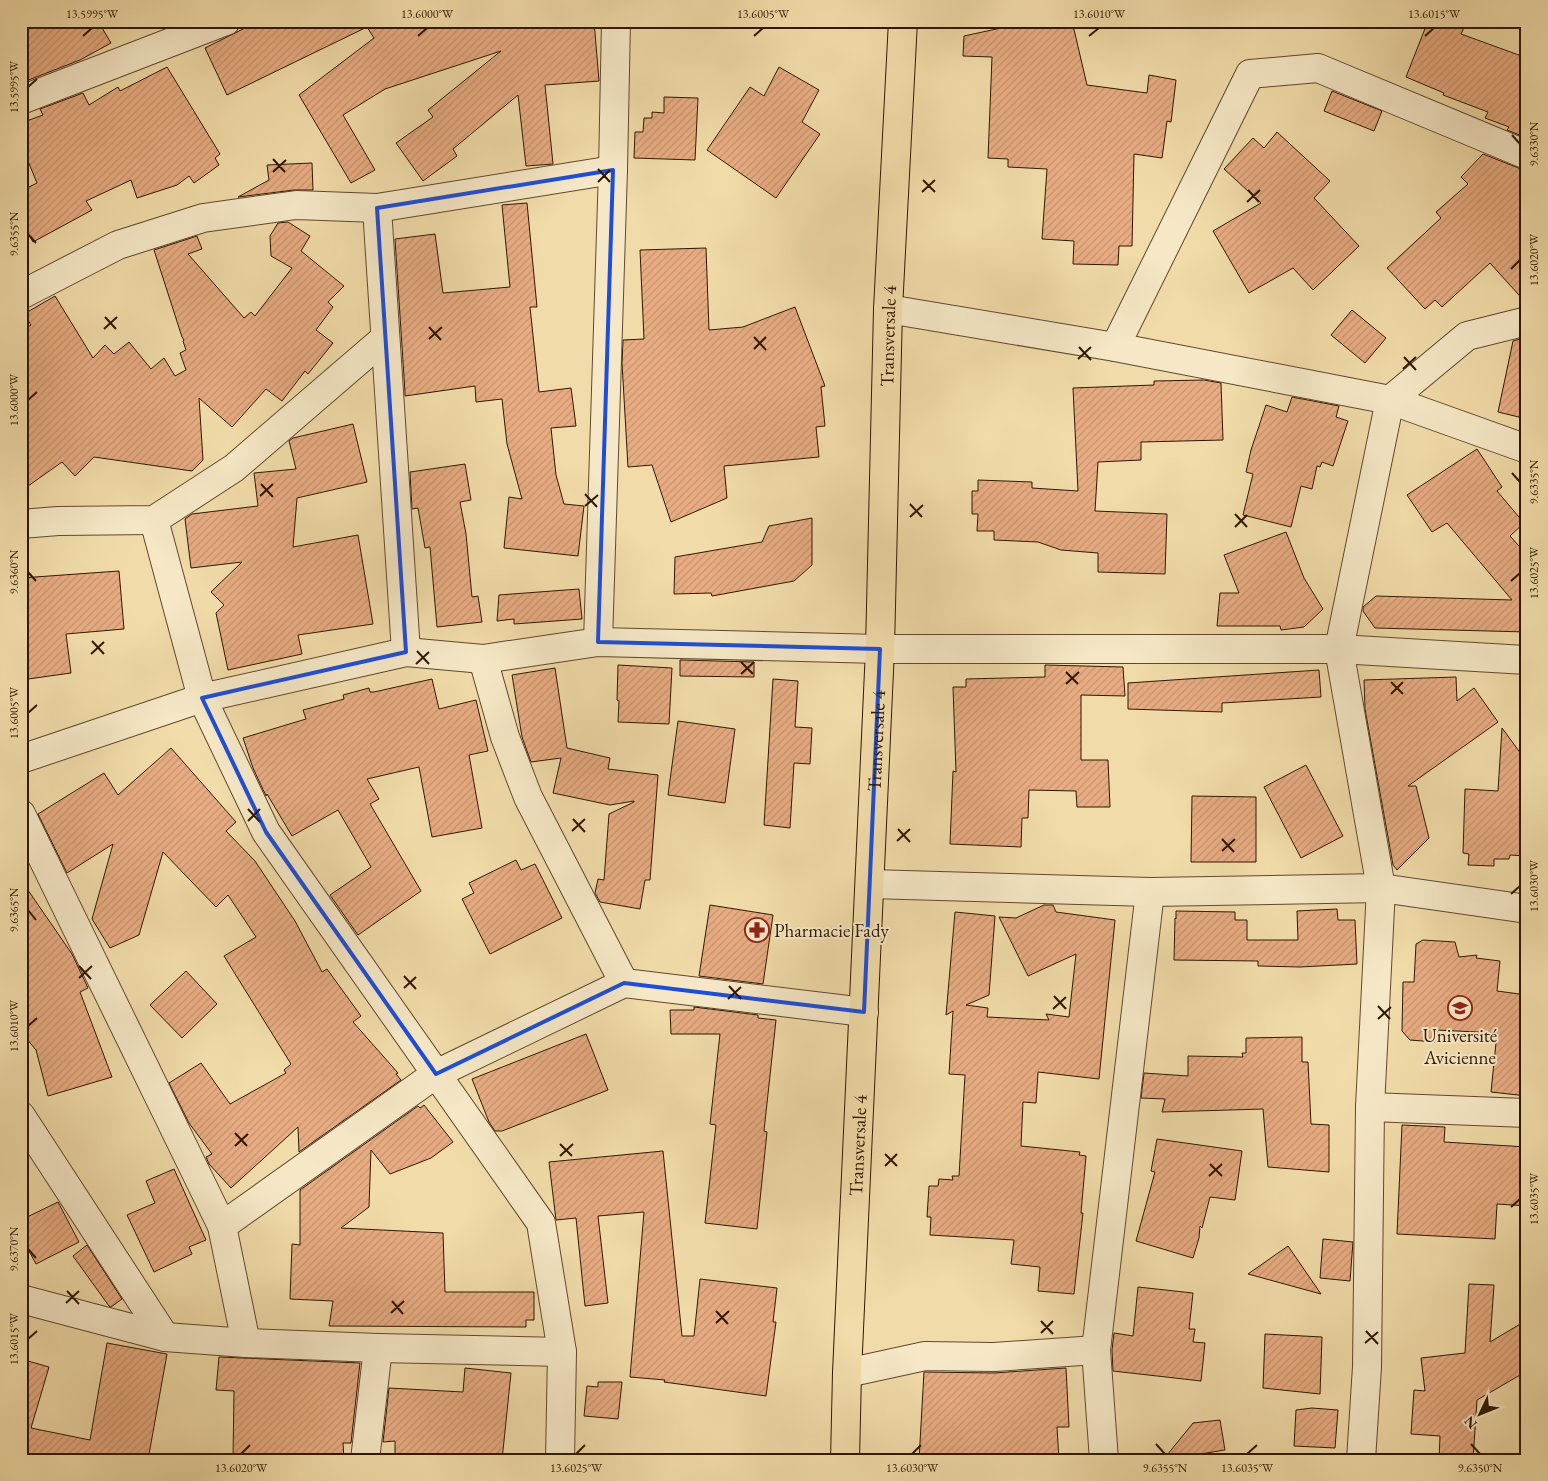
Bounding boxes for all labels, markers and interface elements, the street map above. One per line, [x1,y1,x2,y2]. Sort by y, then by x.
text: 13.5995°W [66,6,119,22]
text: 13.6000°W [401,6,454,22]
text: 13.6005°W [737,6,790,22]
text: 13.6010°W [1073,6,1126,22]
text: 13.6015°W [1408,6,1461,22]
text: 13.5995°W [6,60,22,113]
text: 9.6330°N [1526,121,1542,166]
text: 9.6355°N [6,211,22,256]
text: 13.6020°W [1526,233,1542,286]
street label: Transversale 4 [874,284,902,387]
text: 13.6000°W [6,373,22,426]
text: 9.6335°N [1526,459,1542,504]
text: 13.6025°W [1526,546,1542,599]
text: 9.6360°N [6,549,22,594]
text: 13.6005°W [6,686,22,739]
street label: Transversale 4 [861,689,891,792]
text: 13.6030°W [1526,859,1542,912]
text: 9.6365°N [6,887,22,932]
pharmacy icon: Pharmacie Fady [744,917,770,943]
place label: Pharmacie Fady [774,918,890,943]
school or university icon: Université Avicienne [1447,995,1473,1021]
text: 13.6010°W [6,999,22,1052]
place label: Université Avicienne [1423,1023,1497,1070]
street label: Transversale 4 [843,1093,872,1196]
text: 13.6035°W [1526,1172,1542,1225]
text: 9.6370°N [6,1226,22,1271]
text: 13.6015°W [6,1312,22,1365]
north arrow [1456,1388,1506,1438]
text: N [1460,1412,1481,1433]
text: 13.6020°W [215,1460,268,1476]
text: 13.6025°W [550,1460,603,1476]
text: 13.6030°W [886,1460,939,1476]
text: 9.6355°N [1143,1460,1188,1476]
text: 13.6035°W [1221,1460,1274,1476]
text: 9.6350°N [1458,1460,1503,1476]

